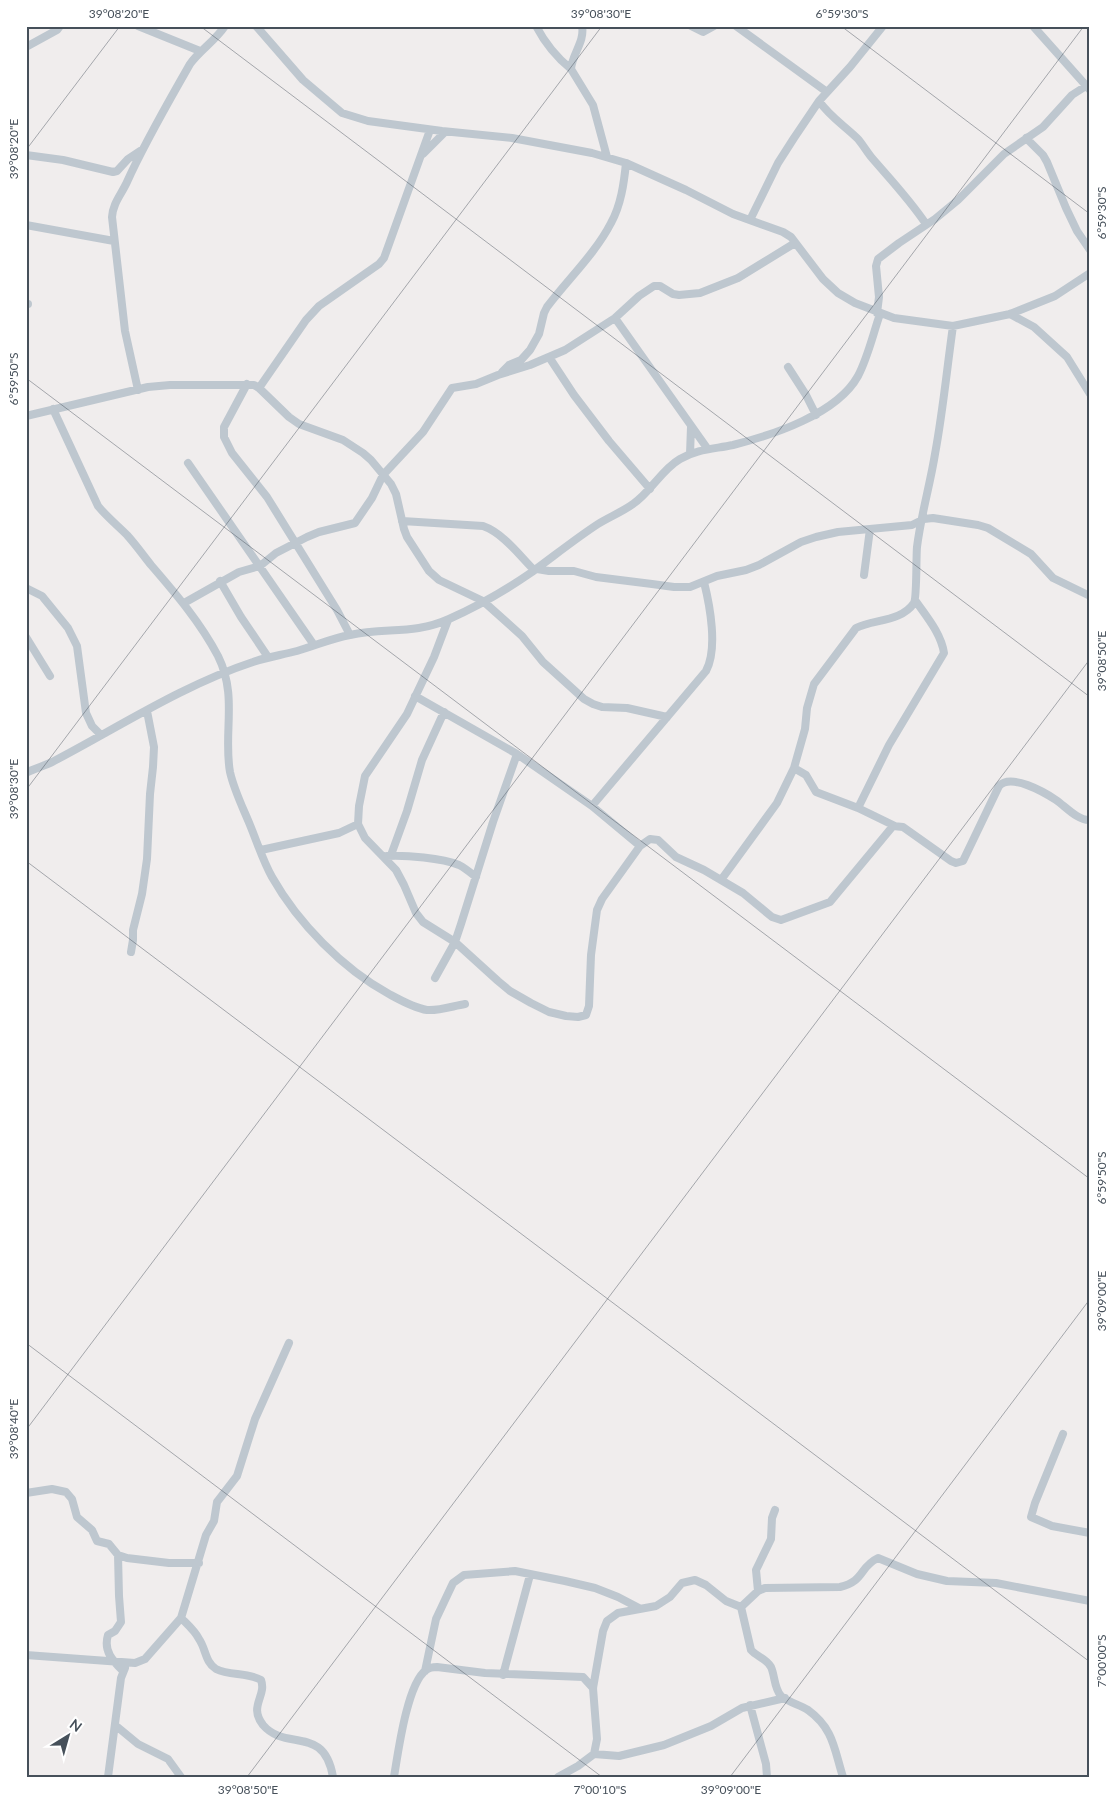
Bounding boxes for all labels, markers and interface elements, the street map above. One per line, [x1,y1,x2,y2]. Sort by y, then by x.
text: 39°08'20"E [89,6,149,21]
text: 39°08'30"E [571,6,631,21]
text: 6°59'30"S [815,6,869,21]
text: 39°08'20"E [6,119,21,179]
text: 6°59'30"S [1094,186,1109,240]
text: 6°59'50"S [6,352,21,406]
text: 39°08'50"E [1094,631,1109,691]
text: 39°08'30"E [6,759,21,819]
text: 6°59'50"S [1094,1151,1109,1205]
text: 39°09'00"E [1094,1271,1109,1331]
text: 39°08'40"E [6,1399,21,1459]
text: 7°00'00"S [1094,1634,1109,1688]
north arrow [42,1710,92,1760]
text: N [67,1715,86,1735]
text: 39°08'50"E [218,1782,278,1797]
text: 7°00'10"S [573,1782,627,1797]
text: 39°09'00"E [701,1782,761,1797]

